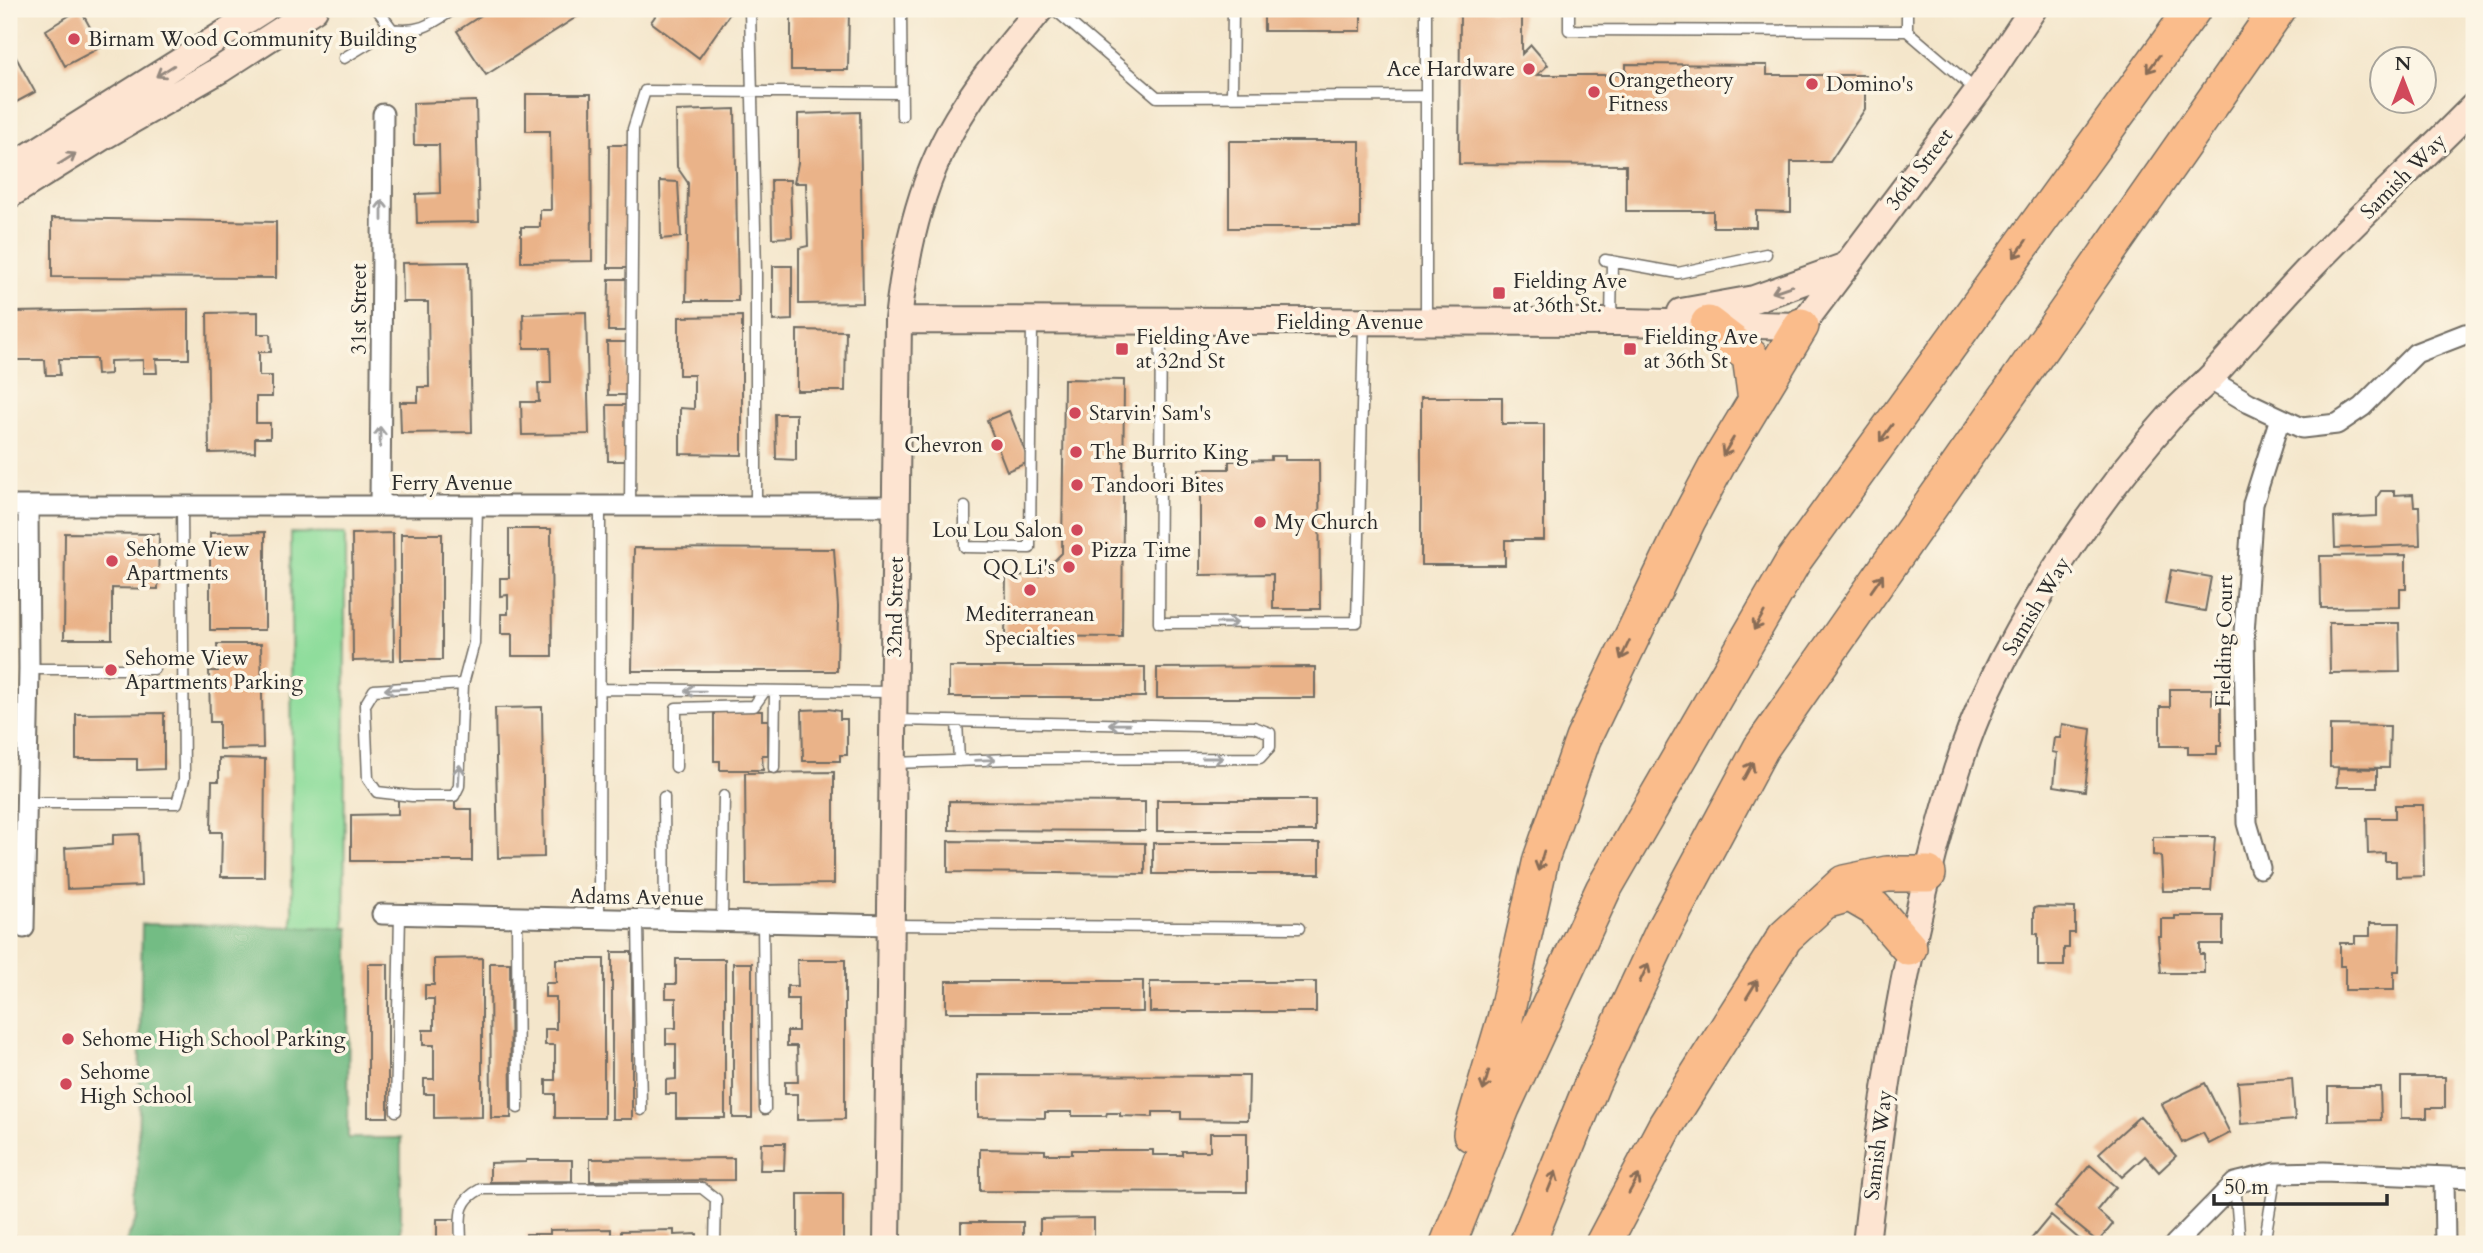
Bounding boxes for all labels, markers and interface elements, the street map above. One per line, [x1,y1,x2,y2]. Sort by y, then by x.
place label: Birnam Wood Community Building [88,25,417,54]
marker: Birnam Wood Community Building [66,31,82,47]
north arrow [2368,46,2438,116]
text: N [2395,51,2412,77]
one-way arrow [2146,54,2160,73]
place label: Ace Hardware [1387,55,1515,84]
marker: Ace Hardware [1521,61,1537,77]
one-way arrow [156,64,175,78]
place label: Orangetheory Fitness [1608,66,1734,119]
place label: Domino's [1826,70,1913,99]
marker: Domino's [1804,76,1820,92]
marker: Orangetheory Fitness [1586,84,1602,100]
street label: 36th Street [1879,122,1960,216]
street label: Samish Way [2354,127,2453,226]
one-way arrow [56,151,76,165]
one-way arrow [375,199,389,222]
one-way arrow [2012,239,2027,257]
street label: 31st Street [345,263,374,355]
place label: Fielding Ave at 36th St. [1513,267,1627,320]
one-way arrow [1771,283,1793,296]
marker: Fielding Ave at 36th St. [1491,285,1507,301]
street label: Fielding Avenue [1276,308,1424,337]
place label: Fielding Ave at 32nd St [1136,323,1250,376]
place label: Fielding Ave at 36th St [1644,323,1758,376]
marker: Fielding Ave at 32nd St [1114,341,1130,357]
marker: Fielding Ave at 36th St [1622,341,1638,357]
place label: Starvin' Sam's [1089,399,1211,428]
marker: Starvin' Sam's [1067,405,1083,421]
one-way arrow [1879,423,1894,442]
one-way arrow [374,426,387,449]
place label: Chevron [904,431,983,460]
marker: Chevron [989,437,1005,453]
one-way arrow [1721,437,1736,456]
place label: The Burrito King [1090,438,1248,467]
marker: The Burrito King [1068,444,1084,460]
street label: Ferry Avenue [391,469,513,498]
place label: Tandoori Bites [1091,471,1224,500]
marker: Tandoori Bites [1069,477,1085,493]
place label: My Church [1274,508,1379,537]
marker: My Church [1252,514,1268,530]
place label: Lou Lou Salon [932,516,1063,545]
marker: Lou Lou Salon [1069,522,1085,538]
place label: Sehome View Apartments [126,535,250,588]
place label: Pizza Time [1091,536,1191,565]
marker: Pizza Time [1069,542,1085,558]
street label: Samish Way [1995,551,2077,661]
marker: Sehome View Apartments [104,553,120,569]
place label: QQ Li's [983,553,1055,582]
street label: 32nd Street [880,556,911,658]
marker: QQ Li's [1061,559,1077,575]
one-way arrow [1869,574,1884,593]
street label: Fielding Court [2209,574,2240,707]
marker: Mediterranean Specialties [1022,582,1038,598]
place label: Mediterranean Specialties [965,600,1095,653]
one-way arrow [1752,611,1766,631]
one-way arrow [1216,616,1239,629]
one-way arrow [1618,639,1631,660]
place label: Sehome View Apartments Parking [125,644,303,697]
marker: Sehome View Apartments Parking [103,662,119,678]
one-way arrow [383,682,406,695]
one-way arrow [684,684,707,698]
one-way arrow [1108,718,1131,731]
one-way arrow [1201,751,1224,765]
one-way arrow [974,753,997,766]
one-way arrow [1742,761,1756,782]
one-way arrow [453,764,466,787]
one-way arrow [1534,850,1547,872]
street label: Adams Avenue [570,882,704,913]
one-way arrow [1638,963,1651,984]
one-way arrow [1745,980,1759,1000]
place label: Sehome High School Parking [82,1025,346,1054]
marker: Sehome High School Parking [60,1031,76,1047]
place label: Sehome High School [80,1058,192,1111]
one-way arrow [1479,1070,1492,1092]
marker: Sehome High School [58,1076,74,1092]
street label: Samish Way [1857,1088,1900,1202]
scale bar [2214,1162,2387,1206]
one-way arrow [1547,1171,1560,1192]
text: 50 m [2224,1173,2269,1202]
one-way arrow [1627,1174,1641,1194]

